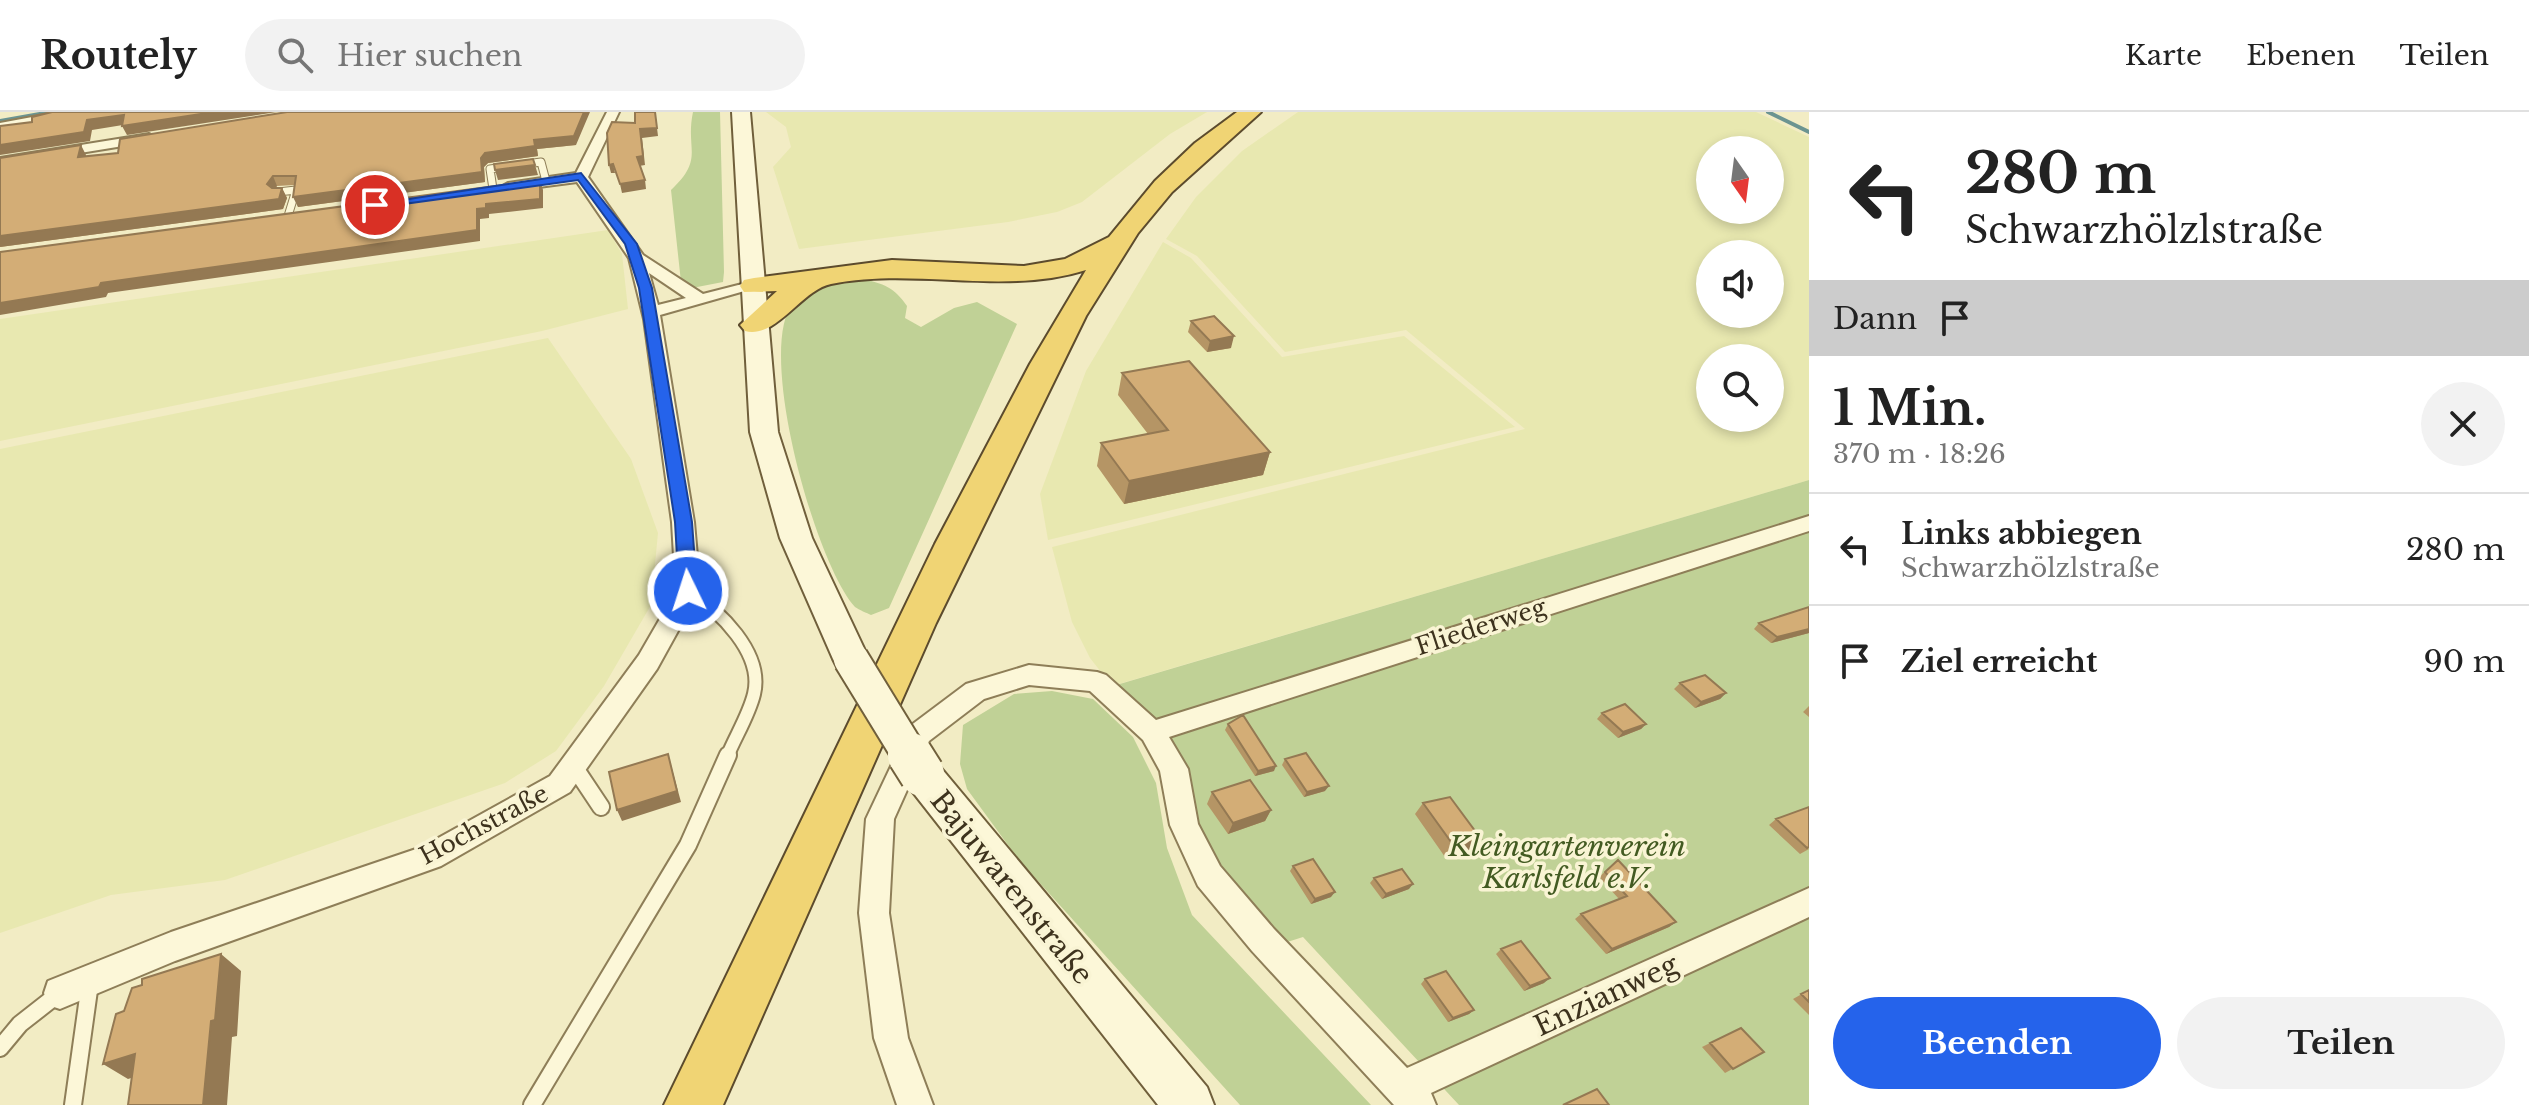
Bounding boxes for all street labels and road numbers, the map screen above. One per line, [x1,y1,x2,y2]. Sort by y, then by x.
street label: Fliederweg [1412,592,1550,661]
street label: Hochstraße [414,779,553,871]
street label: Bajuwarenstraße [923,783,1100,991]
street label: Enzianweg [1528,946,1685,1044]

